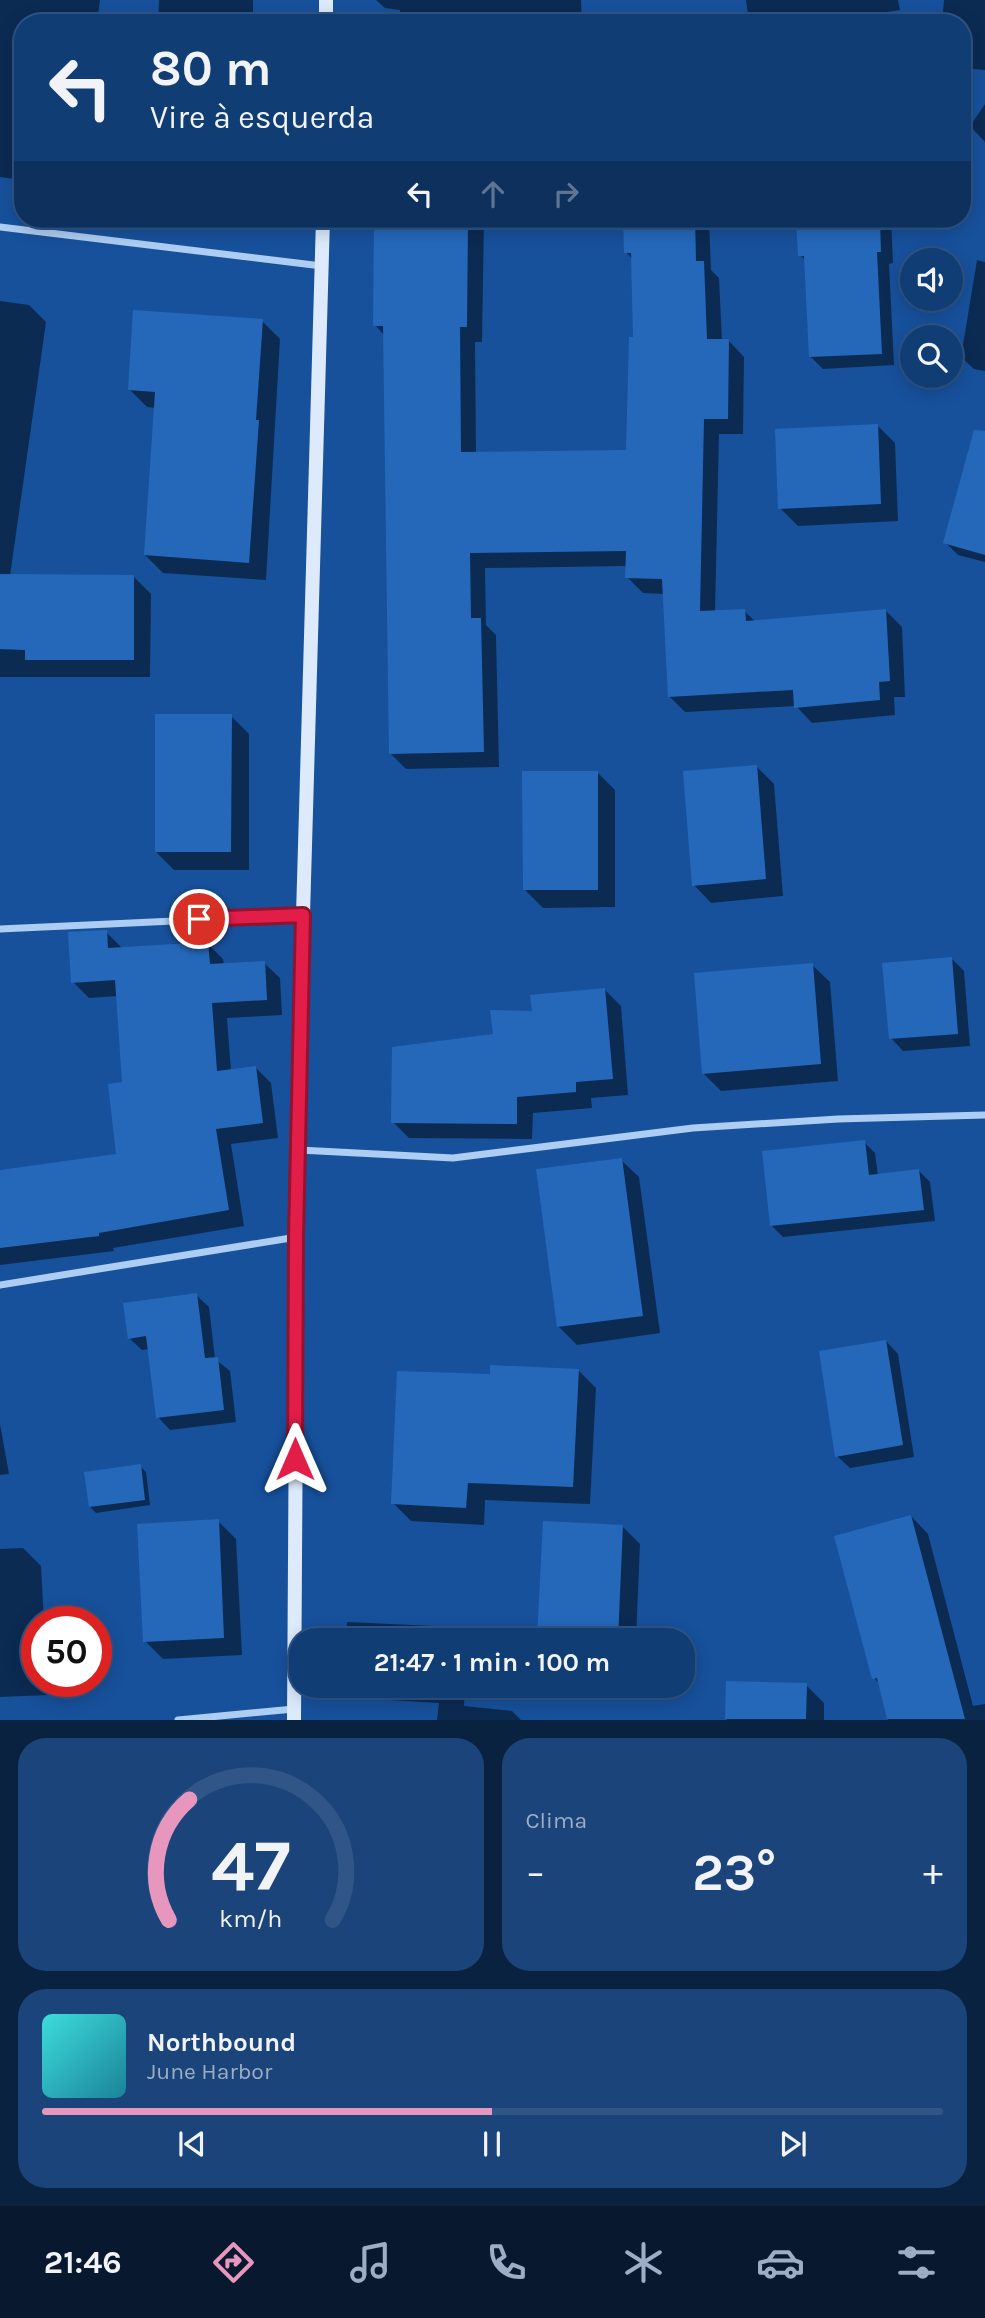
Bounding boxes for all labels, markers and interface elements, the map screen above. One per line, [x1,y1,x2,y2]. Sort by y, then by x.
text: 80 m [150,40,272,97]
icon: left [35,42,126,133]
text: Vire à esquerda [150,99,374,136]
icon: left [401,175,439,213]
icon: ahead [474,175,512,213]
icon: right [547,175,585,213]
map controls [900,248,963,388]
button: sound [900,248,963,311]
button: search [900,325,963,388]
pin [169,889,229,949]
icon: arrive [180,900,218,938]
position arrow [258,1422,332,1496]
speed limit sign: 50 [21,1606,112,1697]
text: 21:47 · 1 min · 100 m [374,1647,610,1678]
text: Clima [526,1807,587,1834]
text: 47 [211,1824,291,1909]
text: 23° [692,1842,776,1903]
text: − [526,1850,545,1895]
text: + [923,1850,943,1895]
text: km/h [219,1904,282,1933]
text: Northbound [147,2027,296,2058]
text: June Harbor [147,2058,272,2085]
icon: previous [173,2125,211,2163]
icon: pause [473,2125,511,2163]
icon: next [774,2125,812,2163]
icon: directions [209,2238,258,2287]
icon: music [346,2238,395,2287]
icon: phone [482,2238,531,2287]
icon: climate [619,2238,668,2287]
icon: car [756,2238,805,2287]
icon: filters [892,2238,941,2287]
text: 21:46 [44,2244,122,2281]

